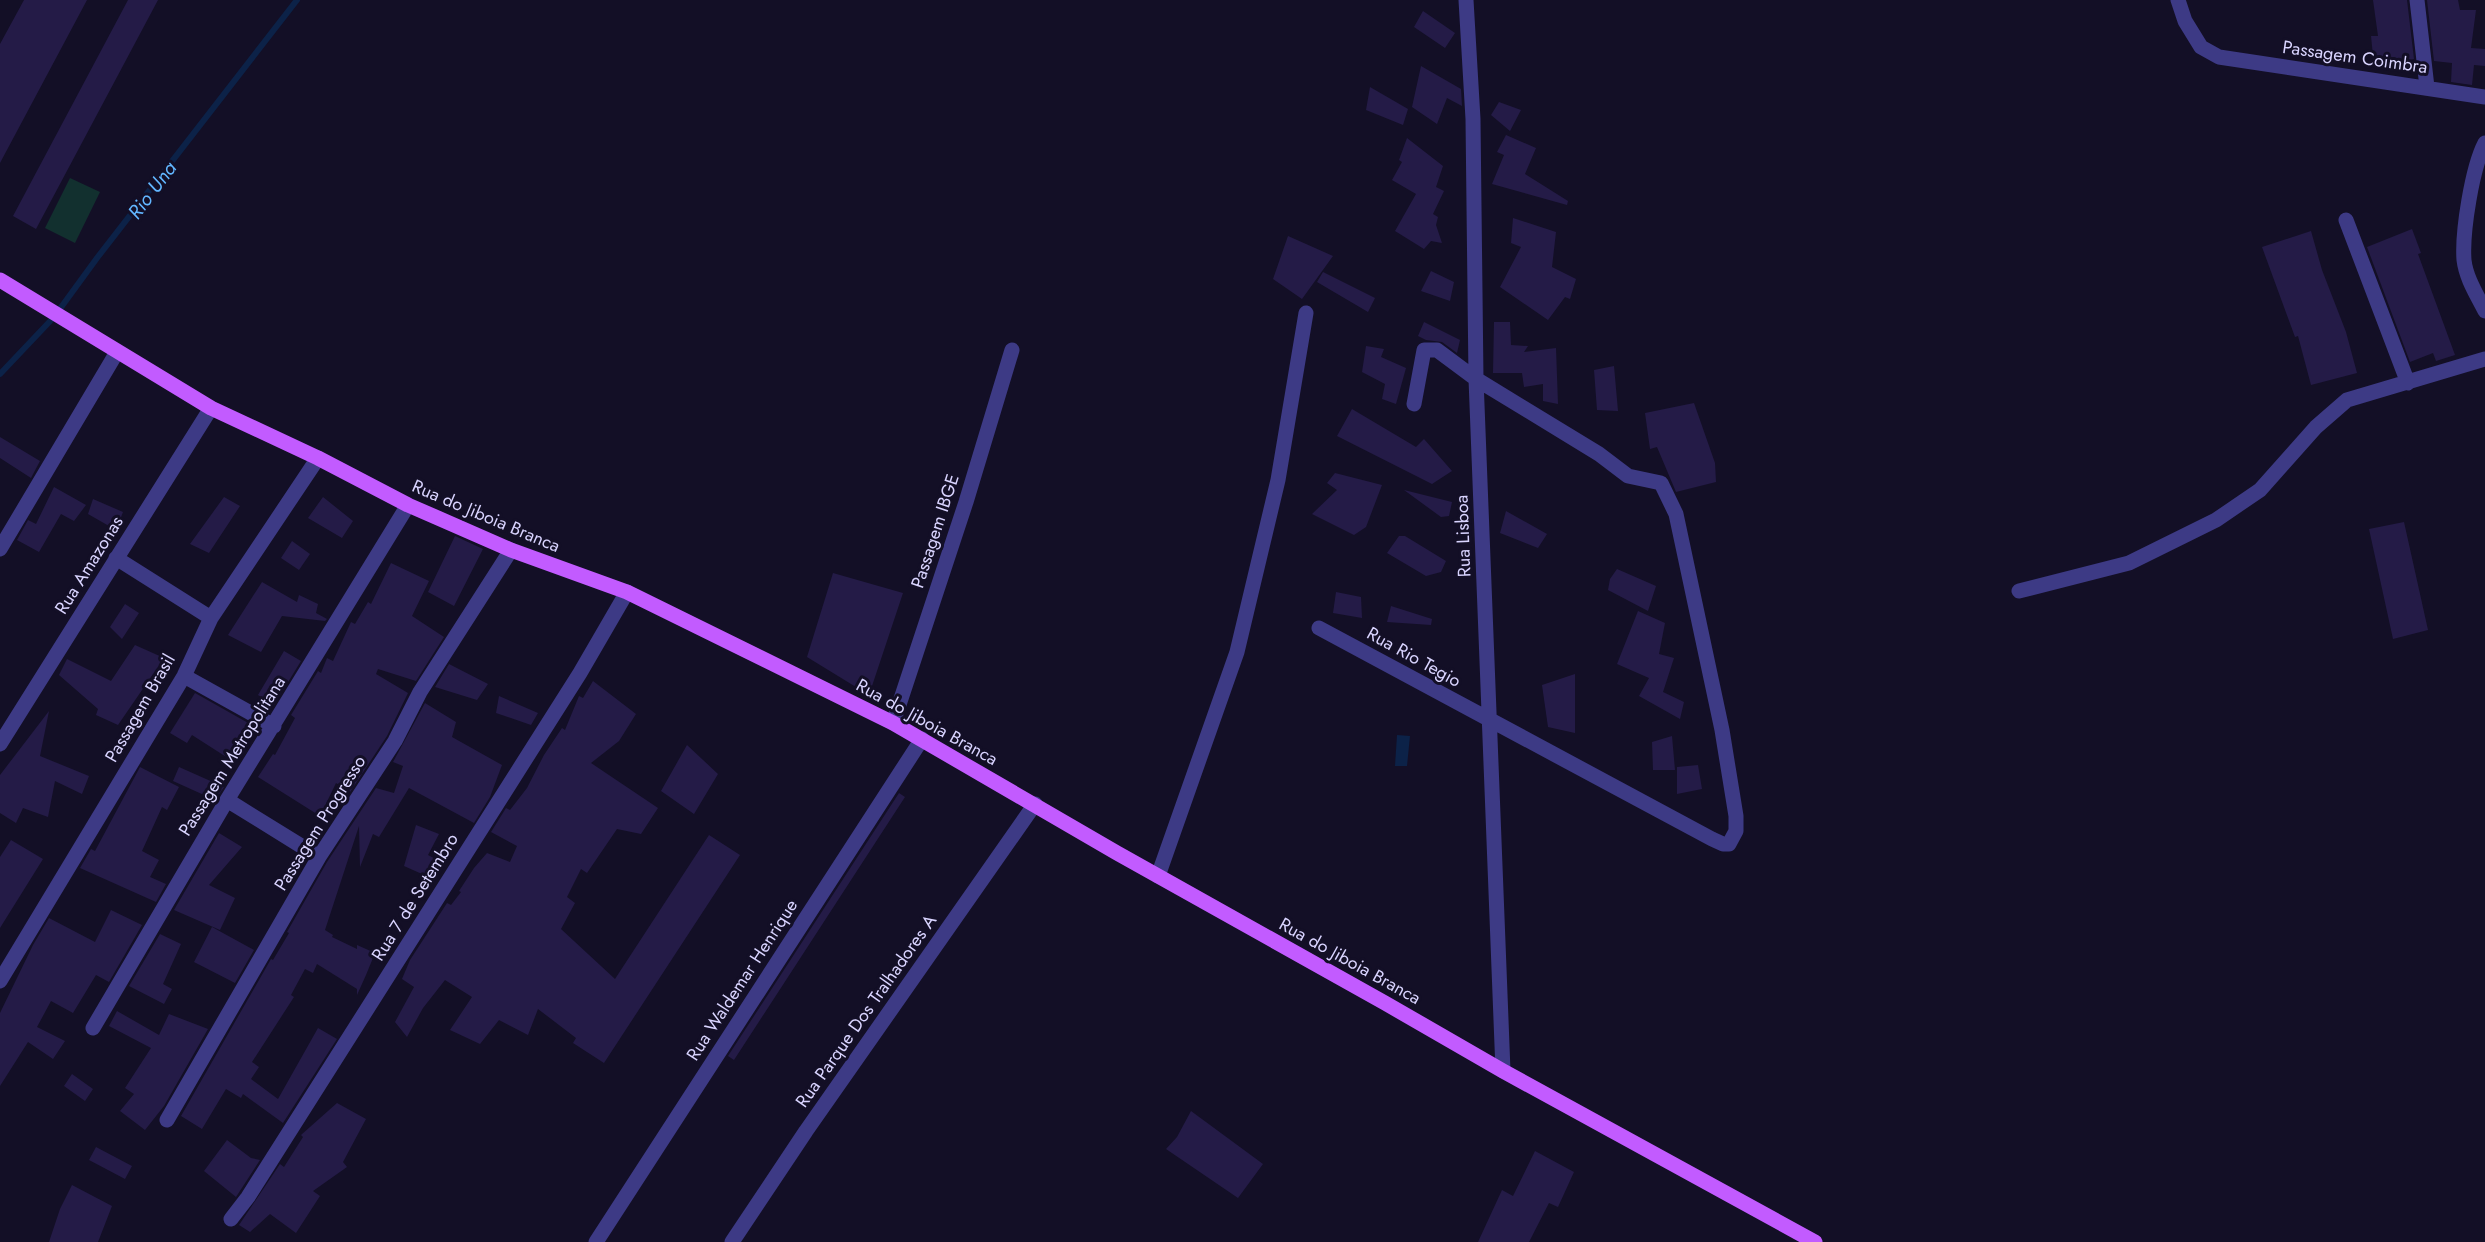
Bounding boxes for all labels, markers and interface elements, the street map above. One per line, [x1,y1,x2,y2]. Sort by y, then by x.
street label: Passagem Coimbra [2281,34,2429,80]
water label: Rio Una [121,155,184,225]
street label: Passagem IBGE [904,471,966,591]
street label: Rua do Jiboia Branca [408,473,564,559]
street label: Rua Lisboa [1449,494,1477,578]
street label: Rua Amazonas [48,511,130,619]
street label: Rua Rio Tegio [1362,620,1466,694]
street label: Passagem Brasil [98,649,182,767]
street label: Passagem Metropolitana [172,671,292,841]
street label: Rua do Jiboia Branca [851,672,1003,772]
street label: Passagem Progresso [268,750,372,896]
street label: Rua 7 de Setembro [365,828,465,966]
street label: Rua Waldemar Henrique [680,894,804,1066]
street label: Rua Parque Dos Tralhadores A [789,909,943,1113]
street label: Rua do Jiboia Branca [1274,911,1426,1011]

